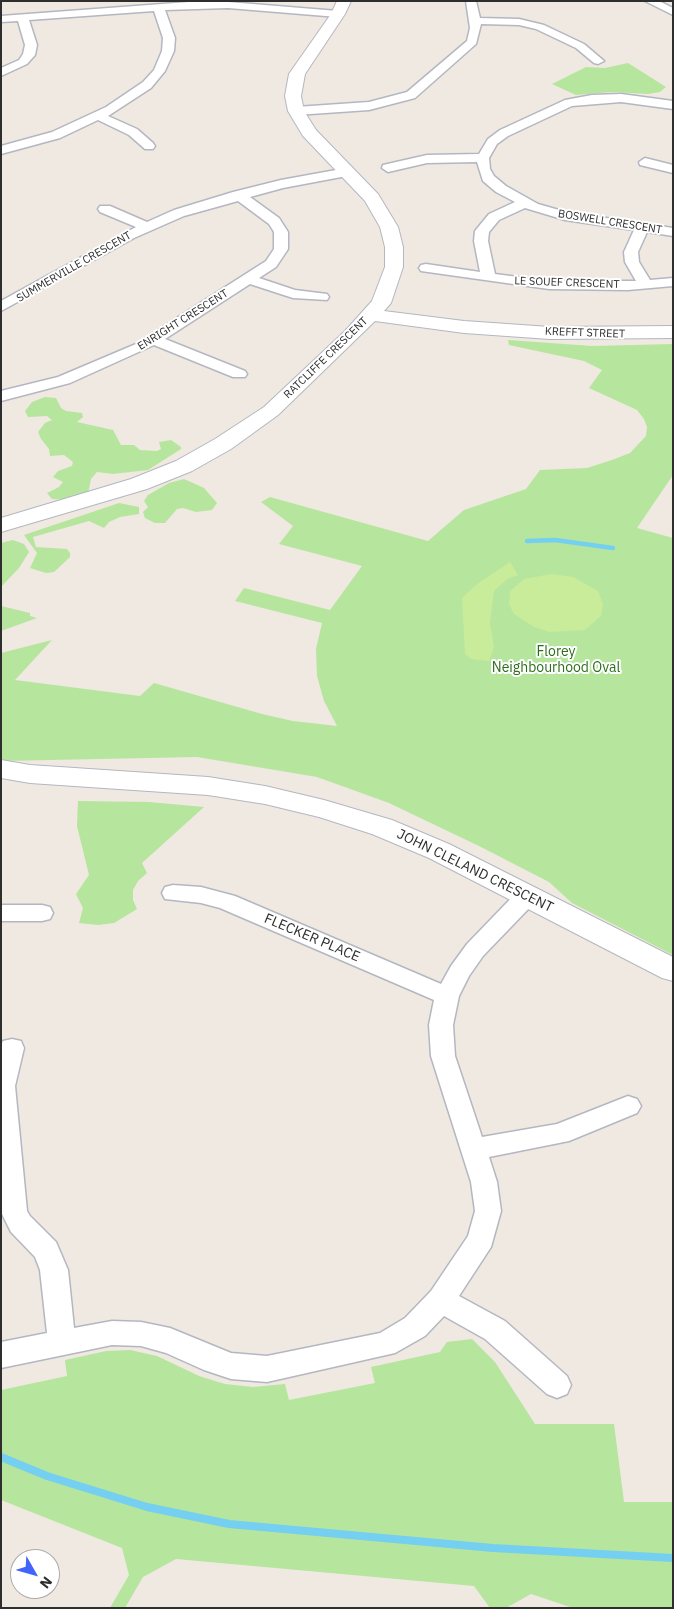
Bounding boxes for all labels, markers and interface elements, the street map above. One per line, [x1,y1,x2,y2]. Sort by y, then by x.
street label: BOSWELL CRESCENT [557,207,663,237]
street label: SUMMERVILLE CRESCENT [14,229,134,305]
street label: LE SOUEF CRESCENT [514,275,620,291]
street label: ENRIGHT CRESCENT [135,287,231,353]
street label: RATCLIFFE CRESCENT [281,315,371,401]
street label: KREFFT STREET [545,325,625,341]
park label: Florey Neighbourhood Oval [492,644,620,676]
street label: JOHN CLELAND CRESCENT [394,826,556,916]
street label: FLECKER PLACE [262,910,362,966]
north arrow [10,1549,60,1599]
text: N [36,1573,56,1592]

